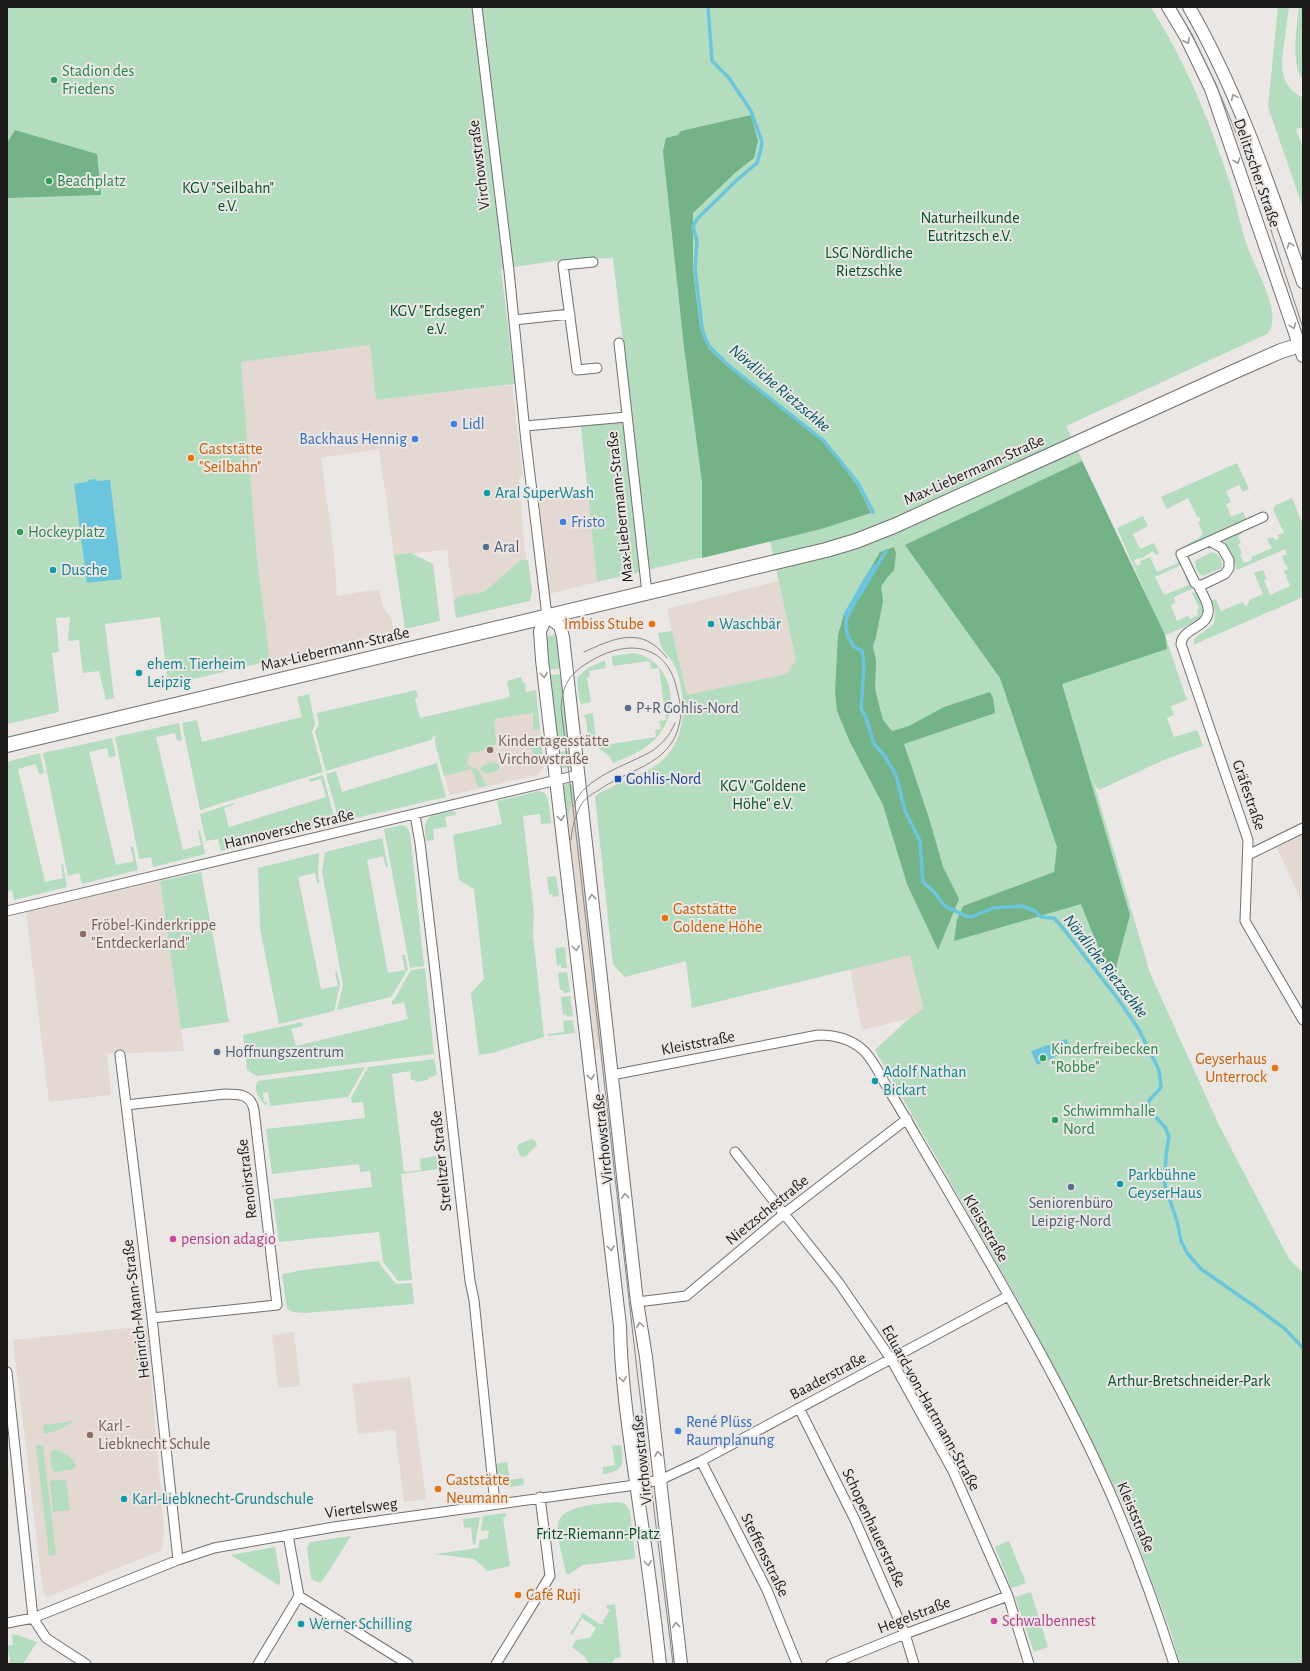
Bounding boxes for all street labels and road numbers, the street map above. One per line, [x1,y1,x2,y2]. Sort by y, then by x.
street label: Delitzscher Straße [1231,116,1283,230]
street label: Virchowstraße [466,119,492,211]
street label: Max-Liebermann-Straße [604,431,636,583]
street label: Max-Liebermann-Straße [901,432,1047,508]
street label: Max-Liebermann-Straße [259,624,411,674]
street label: Gräfestraße [1230,758,1268,832]
street label: Hannoversche Straße [223,806,355,852]
street label: Kleiststraße [660,1028,736,1058]
street label: Virchowstraße [590,1093,616,1185]
street label: Strelitzer Straße [428,1110,454,1212]
street label: Renoirstraße [234,1138,260,1220]
street label: Nietzschestraße [723,1172,811,1248]
street label: Kleiststraße [960,1192,1012,1264]
street label: Heinrich-Mann-Straße [120,1238,152,1380]
street label: Eduard-von-Hartmann-Straße [879,1323,983,1493]
street label: Baaderstraße [787,1349,869,1403]
street label: Virchowstraße [629,1414,655,1506]
street label: Schopenhauerstraße [839,1466,909,1590]
street label: Kleiststraße [1114,1480,1158,1554]
street label: Viertelsweg [324,1495,399,1521]
street label: Steffensstraße [738,1511,792,1599]
street label: Hegelstraße [875,1594,953,1636]

